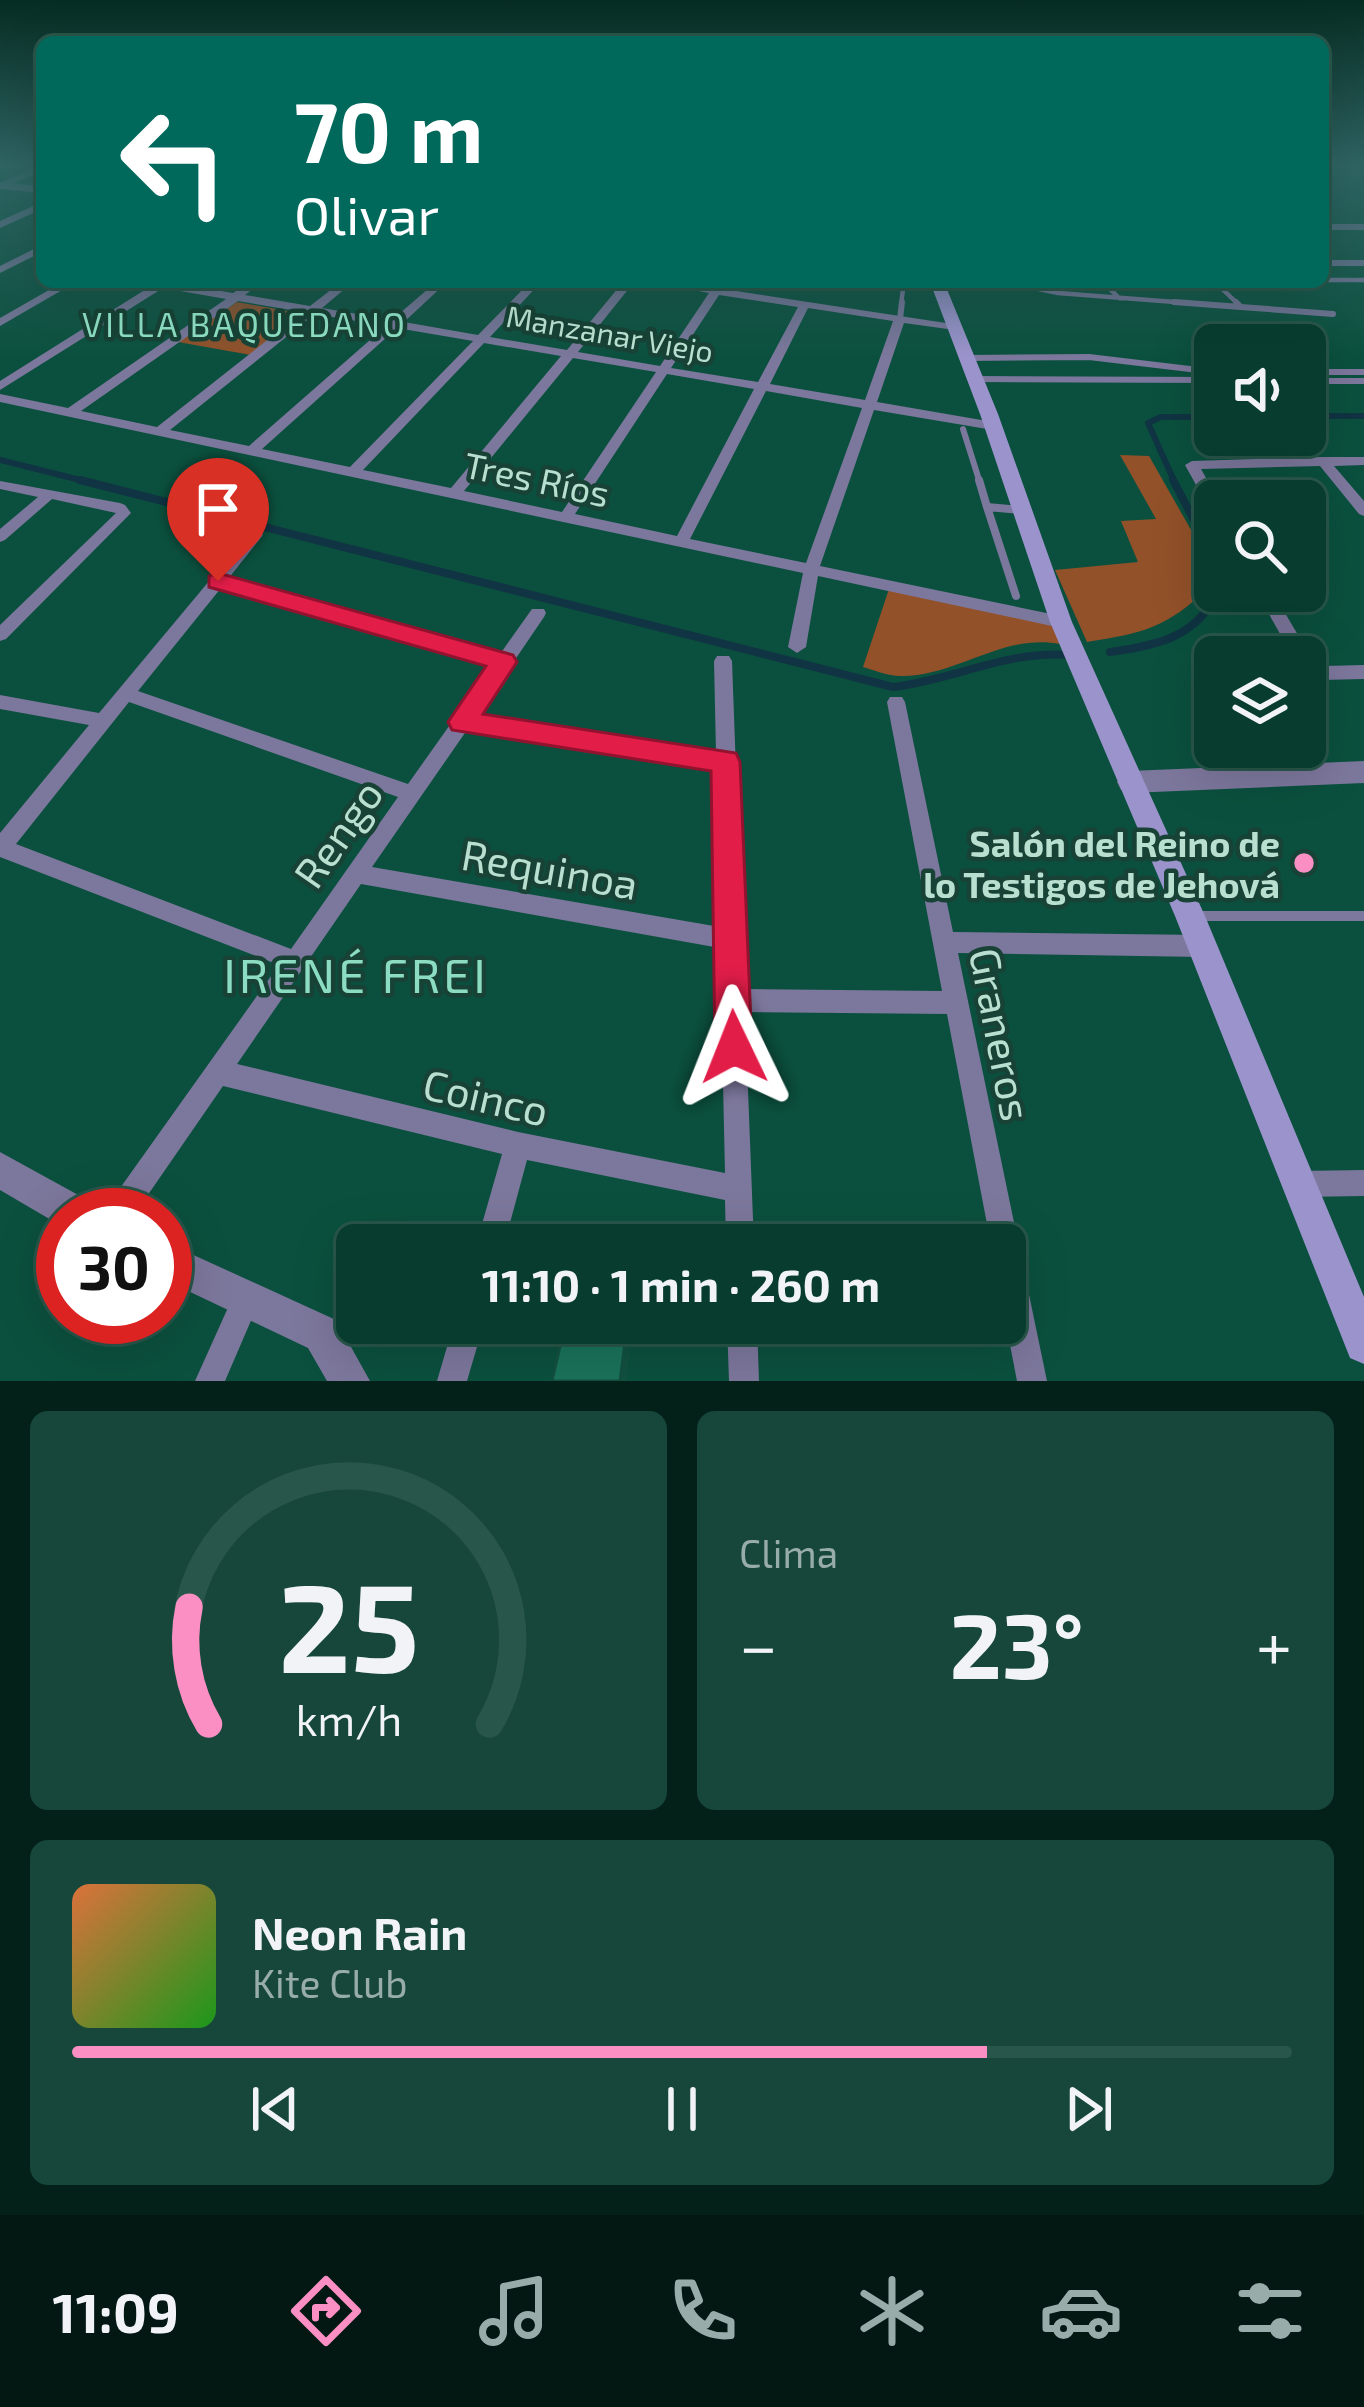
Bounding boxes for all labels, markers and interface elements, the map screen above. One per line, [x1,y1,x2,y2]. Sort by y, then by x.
text: 70 m [294,79,484,180]
icon: left [96,84,252,240]
text: Olivar [294,181,439,246]
street label: Manzanar Viejo [504,297,716,369]
district label: VILLA BAQUEDANO [82,304,408,344]
map controls [1194,324,1326,768]
button: sound [1194,324,1326,456]
street label: Tres Ríos [461,442,613,514]
pin [167,458,269,581]
icon: arrive [185,476,251,542]
button: search [1194,480,1326,612]
button: layers [1194,636,1326,768]
street label: Rengo [282,770,392,896]
place label: Salón del Reino de lo Testigos de Jehová [923,821,1280,905]
street label: Requinoa [458,828,642,908]
marker: Salón del Reino de lo Testigos de Jehová [1291,850,1317,876]
street label: Graneros [961,943,1043,1125]
district label: IRENÉ FREI [223,945,489,1003]
position arrow [671,984,797,1110]
street label: Coinco [419,1057,553,1135]
speed limit sign: 30 [36,1188,192,1344]
text: 11:10 · 1 min · 260 m [482,1257,880,1311]
text: Clima [739,1529,838,1576]
text: 25 [278,1548,419,1698]
text: 23° [949,1589,1084,1697]
text: − [739,1604,778,1683]
text: + [1256,1604,1292,1683]
text: km/h [295,1692,402,1744]
text: Neon Rain [252,1905,467,1959]
text: Kite Club [252,1959,408,2006]
icon: previous [242,2076,308,2142]
icon: pause [649,2076,715,2142]
icon: next [1056,2076,1122,2142]
icon: directions [284,2269,368,2353]
icon: music [472,2269,556,2353]
icon: phone [661,2269,745,2353]
icon: climate [850,2269,934,2353]
icon: car [1039,2269,1123,2353]
icon: filters [1228,2269,1312,2353]
text: 11:09 [52,2279,179,2344]

